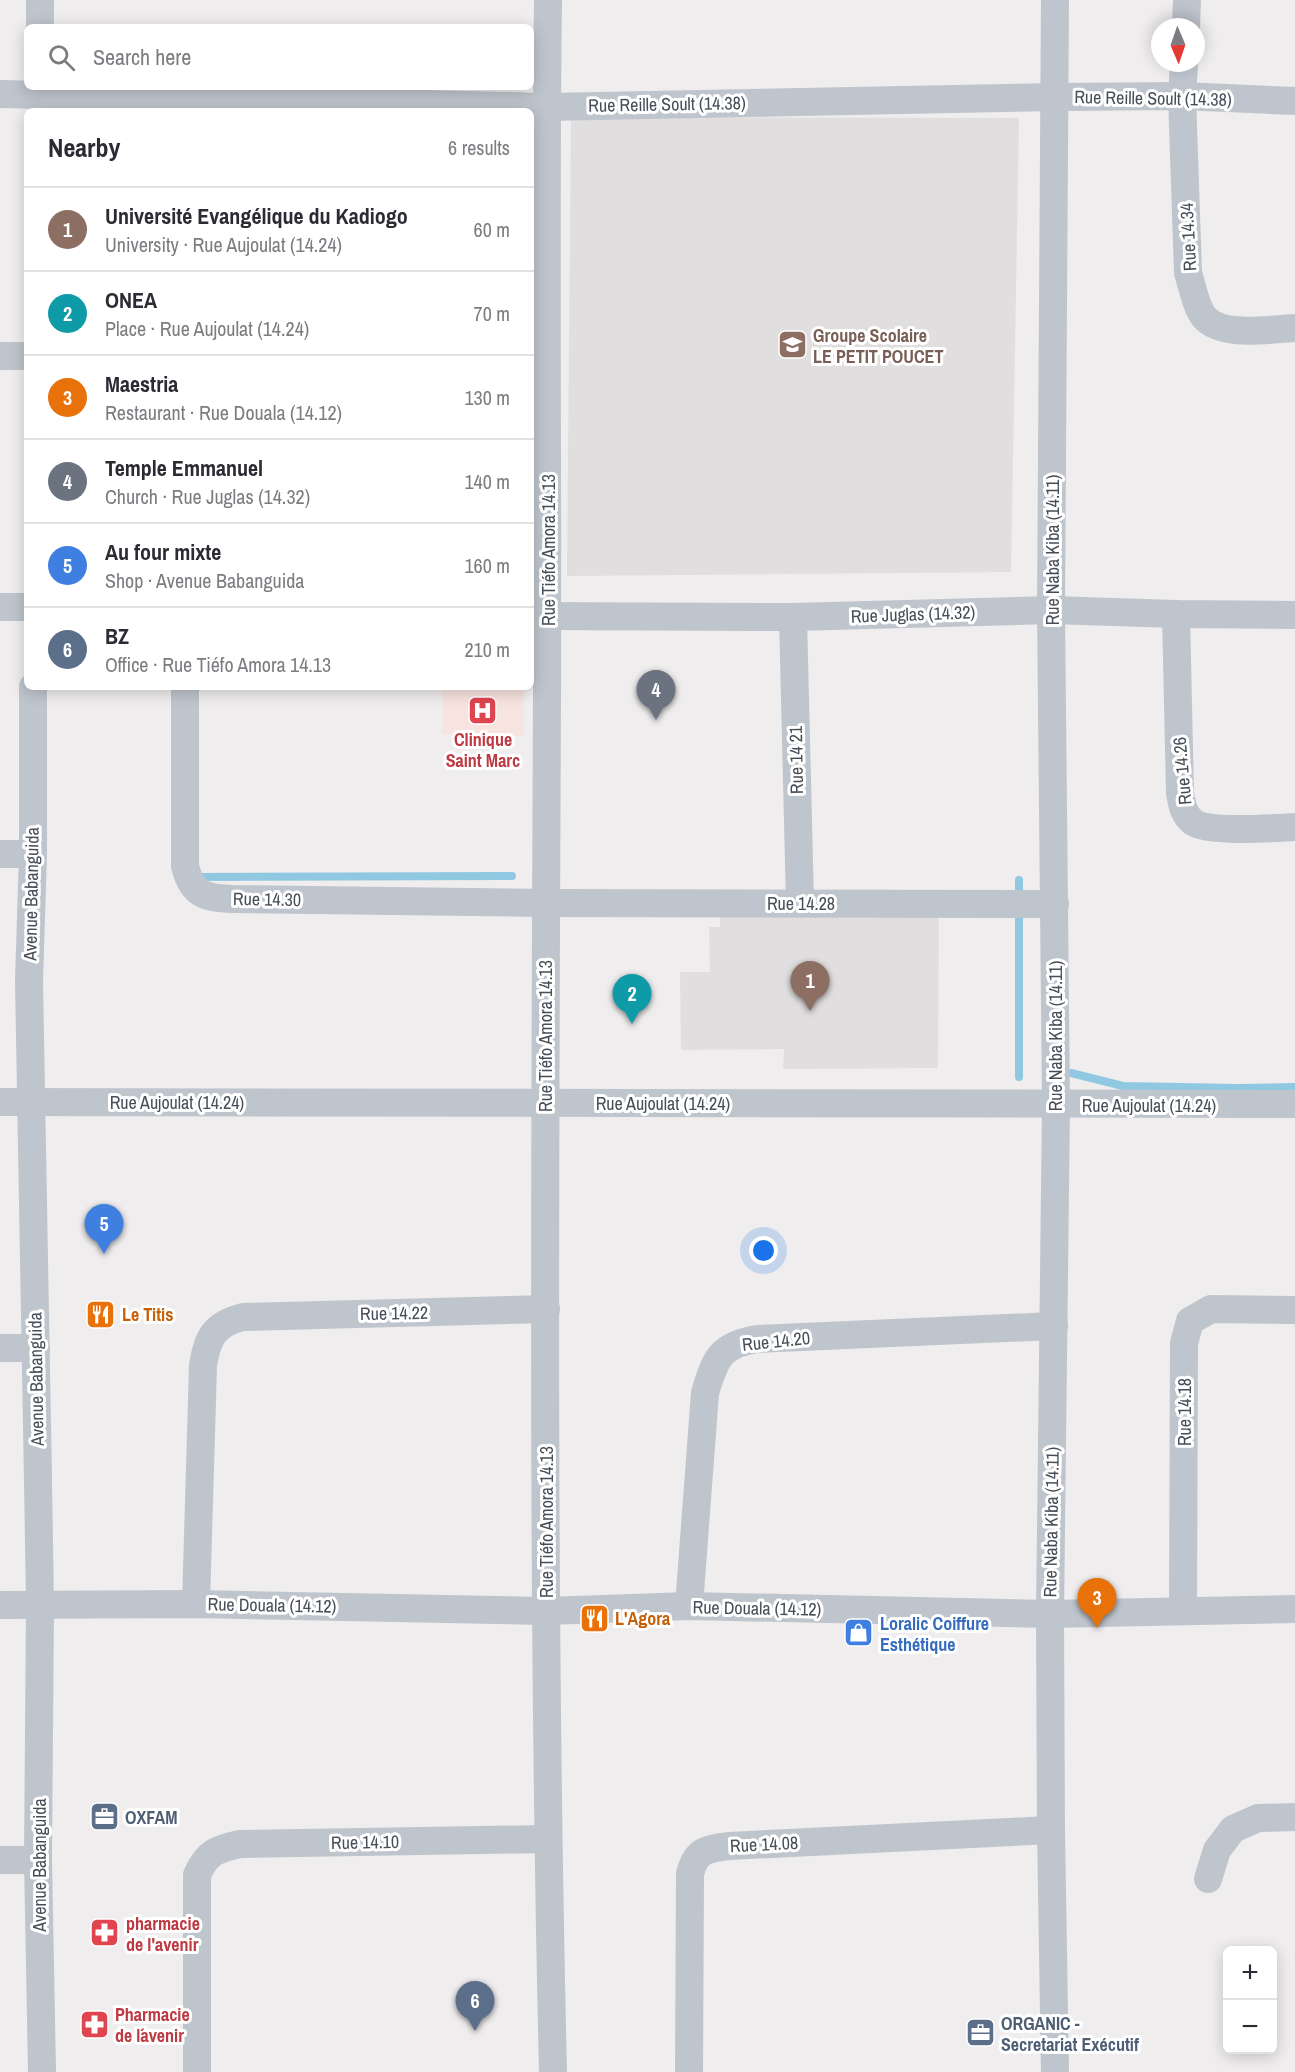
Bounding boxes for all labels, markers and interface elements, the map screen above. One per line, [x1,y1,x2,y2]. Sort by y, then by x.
north arrow [1151,18,1205,72]
search box [24,24,534,90]
icon: search [45,41,78,74]
text: Search here [93,42,191,72]
street label: Rue Reille Soult (14.38) [1074,84,1232,112]
street label: Rue Reille Soult (14.38) [588,90,746,118]
text: Nearby [48,130,120,165]
text: 6 results [448,134,510,161]
text: Université Evangélique du Kadiogo [105,201,408,231]
street label: Rue 14.34 [1174,202,1202,272]
text: 1 [63,216,72,243]
text: 60 m [474,216,510,243]
text: University · Rue Aujoulat (14.24) [105,231,342,258]
text: ONEA [105,285,157,315]
text: 2 [63,300,72,327]
text: 70 m [474,300,510,327]
text: Place · Rue Aujoulat (14.24) [105,315,309,342]
place label: Groupe Scolaire LE PETIT POUCET [813,323,943,369]
school or university icon: Groupe Scolaire LE PETIT POUCET [776,329,808,361]
text: Maestria [105,369,178,399]
text: 3 [63,384,72,411]
text: 130 m [464,384,510,411]
text: Restaurant · Rue Douala (14.12) [105,399,342,426]
text: Temple Emmanuel [105,453,263,483]
text: 4 [63,468,72,495]
text: 140 m [464,468,510,495]
street label: Rue Tiéfo Amora 14.13 [536,474,561,626]
street label: Rue Naba Kiba (14.11) [1040,475,1065,625]
text: Church · Rue Juglas (14.32) [105,483,310,510]
text: Au four mixte [105,537,221,567]
text: 5 [63,552,72,579]
text: 160 m [464,552,510,579]
text: Shop · Avenue Babanguida [105,567,304,594]
street label: Rue Juglas (14.32) [850,599,976,629]
text: BZ [105,621,129,651]
text: 6 [63,636,72,663]
text: 210 m [464,636,510,663]
text: Office · Rue Tiéfo Amora 14.13 [105,651,331,678]
pin: 4 [636,670,676,720]
hospital icon: Clinique Saint Marc [467,694,499,726]
street label: Rue 14 21 [783,725,809,794]
place label: Clinique Saint Marc [446,727,520,773]
street label: Rue 14.26 [1167,736,1197,806]
street label: Avenue Babanguida [17,827,45,962]
street label: Rue 14.30 [233,886,301,912]
street label: Rue 14.28 [767,891,835,916]
street label: Rue Tiéfo Amora 14.13 [533,960,558,1112]
street label: Rue Naba Kiba (14.11) [1043,961,1068,1111]
pin: 1 [790,962,830,1011]
pin: 2 [612,974,652,1024]
street label: Rue Aujoulat (14.24) [110,1090,244,1115]
street label: Rue Aujoulat (14.24) [596,1091,730,1116]
street label: Rue Aujoulat (14.24) [1082,1093,1216,1118]
pin: 5 [84,1204,124,1254]
your location [749,1236,778,1265]
restaurant icon: Le Titis [85,1298,117,1330]
street label: Rue 14.22 [360,1300,428,1326]
place label: Le Titis [122,1302,173,1327]
street label: Avenue Babanguida [22,1312,50,1447]
street label: Rue 14.20 [741,1325,811,1357]
street label: Rue 14.18 [1172,1378,1197,1446]
street label: Rue Tiéfo Amora 14.13 [534,1446,559,1598]
street label: Rue Naba Kiba (14.11) [1037,1446,1065,1598]
pin: 3 [1078,1578,1116,1628]
street label: Rue Douala (14.12) [207,1591,337,1619]
street label: Rue Douala (14.12) [692,1594,822,1622]
restaurant icon: L'Agora [578,1602,610,1634]
place label: L'Agora [615,1606,671,1631]
place label: Loralic Coiffure Esthétique [880,1611,989,1657]
shop icon: Loralic Coiffure Esthétique [843,1617,875,1649]
street label: Avenue Babanguida [27,1798,52,1933]
office icon: OXFAM [88,1801,120,1833]
place label: OXFAM [125,1805,178,1830]
street label: Rue 14.10 [331,1829,399,1855]
street label: Rue 14.08 [729,1830,799,1858]
place label: pharmacie de l'avenir [126,1911,200,1957]
pharmacy icon: pharmacie de l'avenir [89,1917,121,1949]
map controls [1223,1946,1277,2054]
button: + [1223,1946,1277,2000]
pin: 6 [456,1982,494,2031]
button: − [1223,2000,1277,2054]
place label: Pharmacie de l´avenir [115,2002,190,2048]
pharmacy icon: Pharmacie de l´avenir [78,2008,110,2040]
place label: ORGANIC - Secretariat Exécutif [1001,2011,1139,2057]
office icon: ORGANIC - Secretariat Exécutif [964,2017,996,2049]

